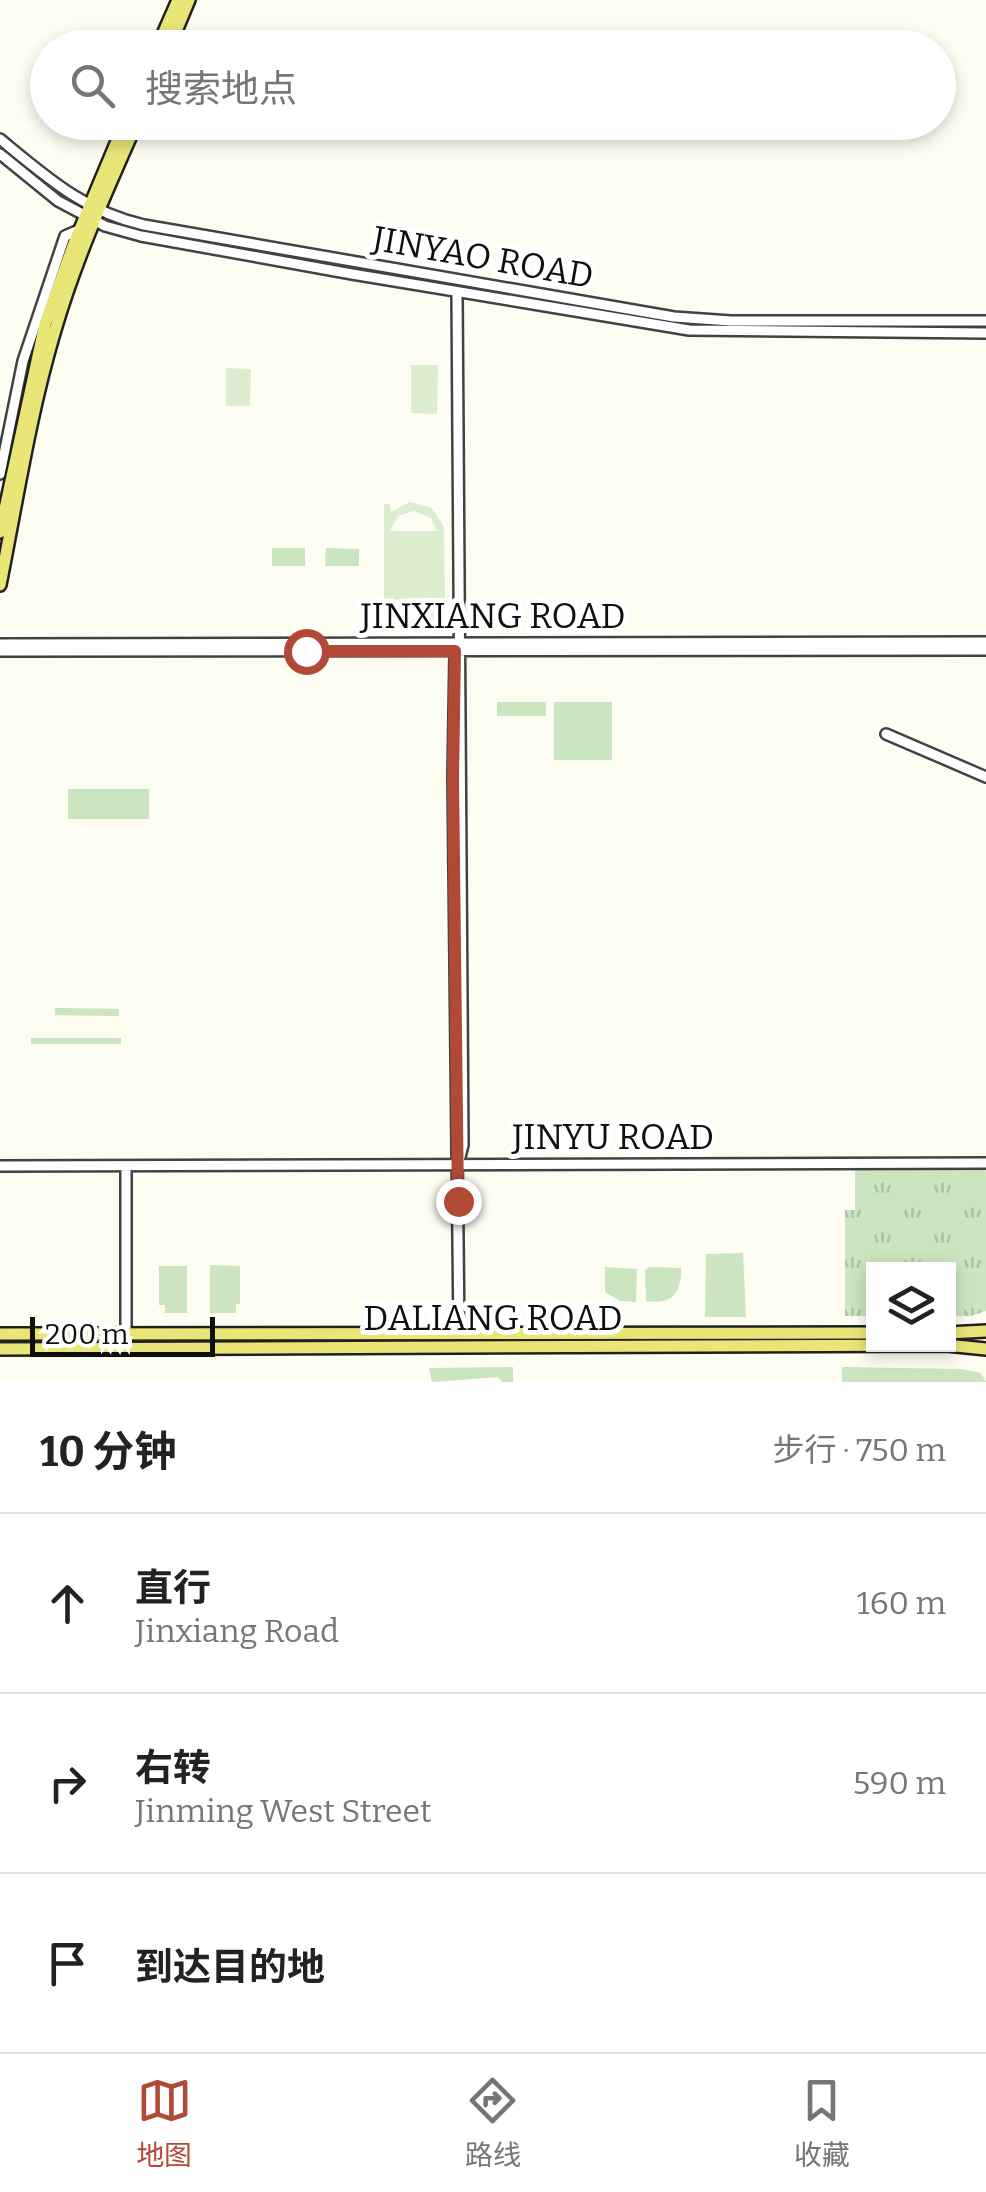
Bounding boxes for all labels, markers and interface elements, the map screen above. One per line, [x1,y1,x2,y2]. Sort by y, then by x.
search box [30,30,956,140]
icon: search [65,58,120,113]
text: 搜索地点 [145,66,297,112]
street label: JINYAO ROAD [368,217,597,297]
street label: JINXIANG ROAD [359,595,626,637]
route start [284,629,330,675]
street label: JINYU ROAD [511,1116,714,1158]
route end [436,1179,482,1225]
map controls [866,1262,956,1352]
button: layers [866,1262,956,1352]
street label: DALIANG ROAD [363,1297,623,1339]
scale bar [30,1312,215,1356]
text: 200 m [45,1318,128,1351]
text: 10 分钟 [40,1427,176,1477]
text: 步行 · 750 m [772,1431,946,1469]
text: 直行 [135,1565,211,1611]
icon: ahead [40,1576,95,1631]
text: 160 m [857,1584,946,1622]
text: Jinxiang Road [135,1612,339,1650]
text: 右转 [135,1745,211,1791]
icon: right [40,1756,95,1811]
text: 590 m [853,1764,946,1802]
text: Jinming West Street [135,1792,432,1830]
icon: arrive [40,1936,95,1991]
text: 到达目的地 [135,1944,325,1990]
tab: 地图 [136,2073,192,2173]
tab: 路线 [465,2073,521,2173]
tab: 收藏 [794,2073,850,2173]

